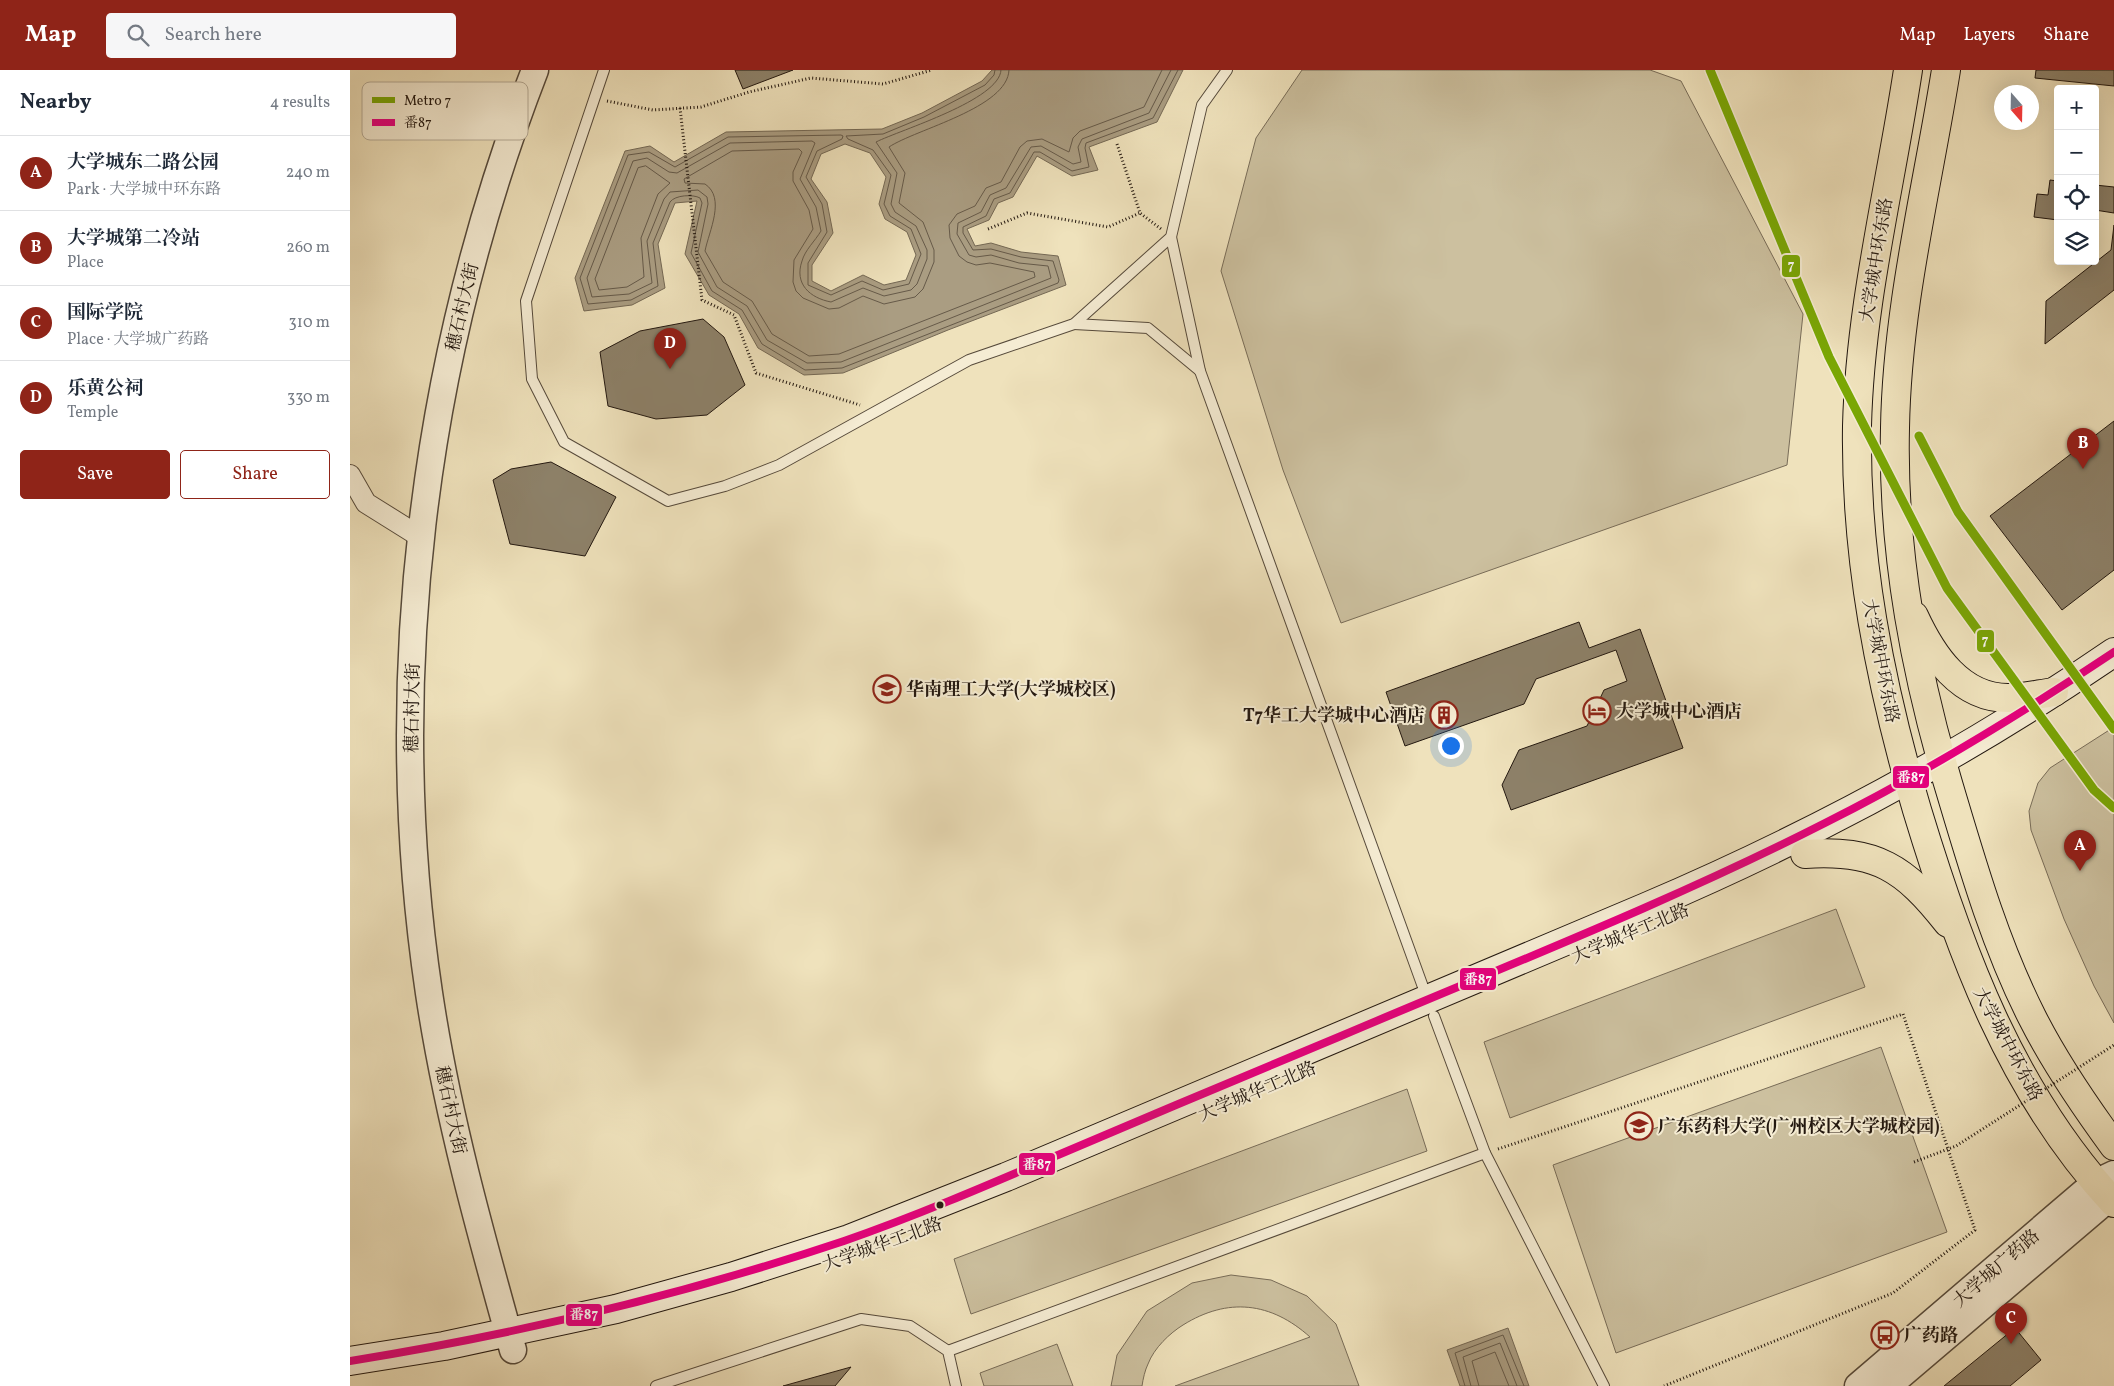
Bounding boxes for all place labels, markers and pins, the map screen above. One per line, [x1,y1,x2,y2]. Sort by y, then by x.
pin: D [654,328,686,369]
pin: B [2067,428,2099,469]
school or university icon: 华南理工大学(大学城校区) [872,674,902,704]
place label: 华南理工大学(大学城校区) [906,678,1116,703]
hotel icon: 大学城中心酒店 [1582,696,1612,726]
building icon: T7华工大学城中心酒店 [1429,700,1459,730]
place label: 大学城中心酒店 [1616,700,1742,725]
place label: T7华工大学城中心酒店 [1243,704,1425,729]
pin: A [2064,830,2096,871]
school or university icon: 广东药科大学(广州校区大学城校园) [1624,1111,1654,1141]
place label: 广东药科大学(广州校区大学城校园) [1658,1115,1940,1140]
unlabelled marker [935,1200,945,1210]
pin: C [1995,1303,2027,1344]
bus stop icon: 广药路 [1870,1320,1900,1350]
place label: 广药路 [1904,1324,1958,1349]

